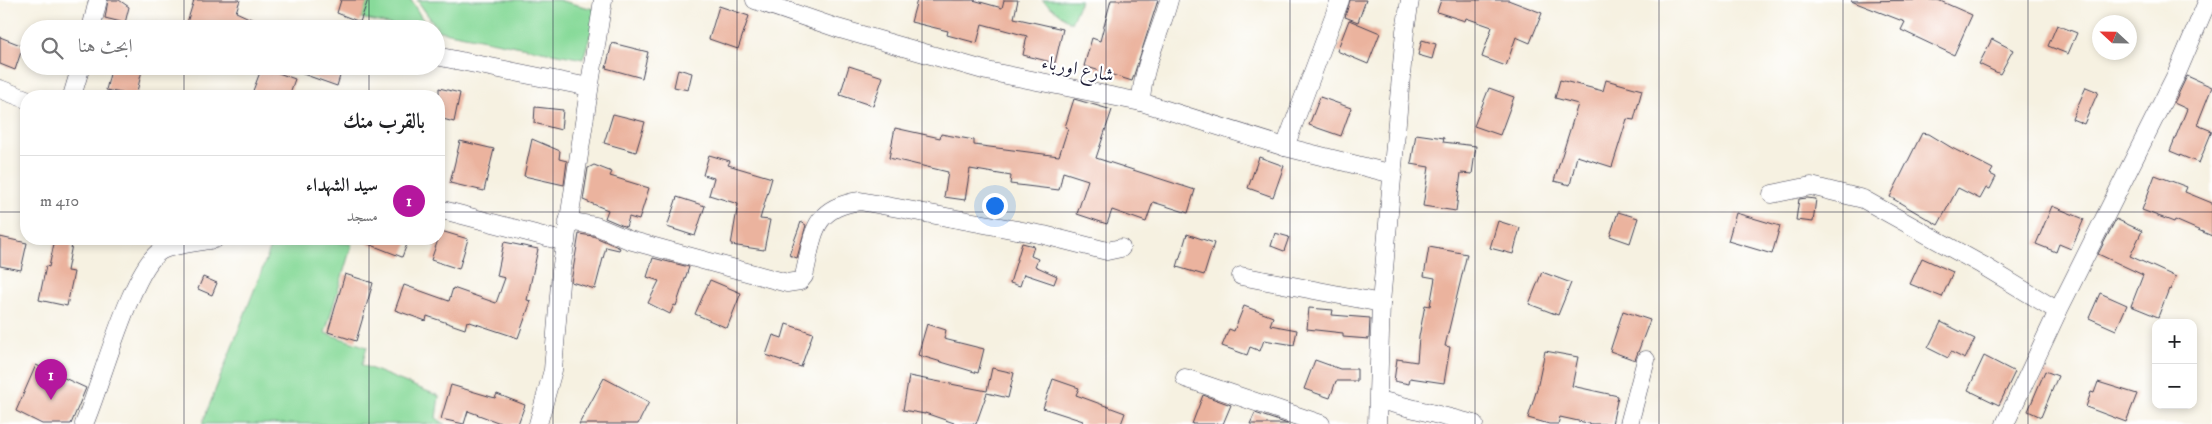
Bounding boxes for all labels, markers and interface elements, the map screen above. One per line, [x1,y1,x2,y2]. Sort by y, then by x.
north arrow [2092,15,2137,60]
search box [20,20,445,75]
icon: search [38,34,66,62]
text: ابحث هنا [78,35,133,58]
street label: شارع اورباء [1039,51,1116,91]
text: بالقرب منك [343,109,425,135]
text: سيد الشهداء [306,174,378,197]
text: 410 m [40,191,79,211]
text: 1 [406,191,412,211]
your location [982,193,1008,219]
text: مسجد [347,206,378,226]
map controls [2152,319,2197,409]
button: + [2152,319,2197,364]
pin: 1 [35,359,67,400]
button: − [2152,364,2197,409]

